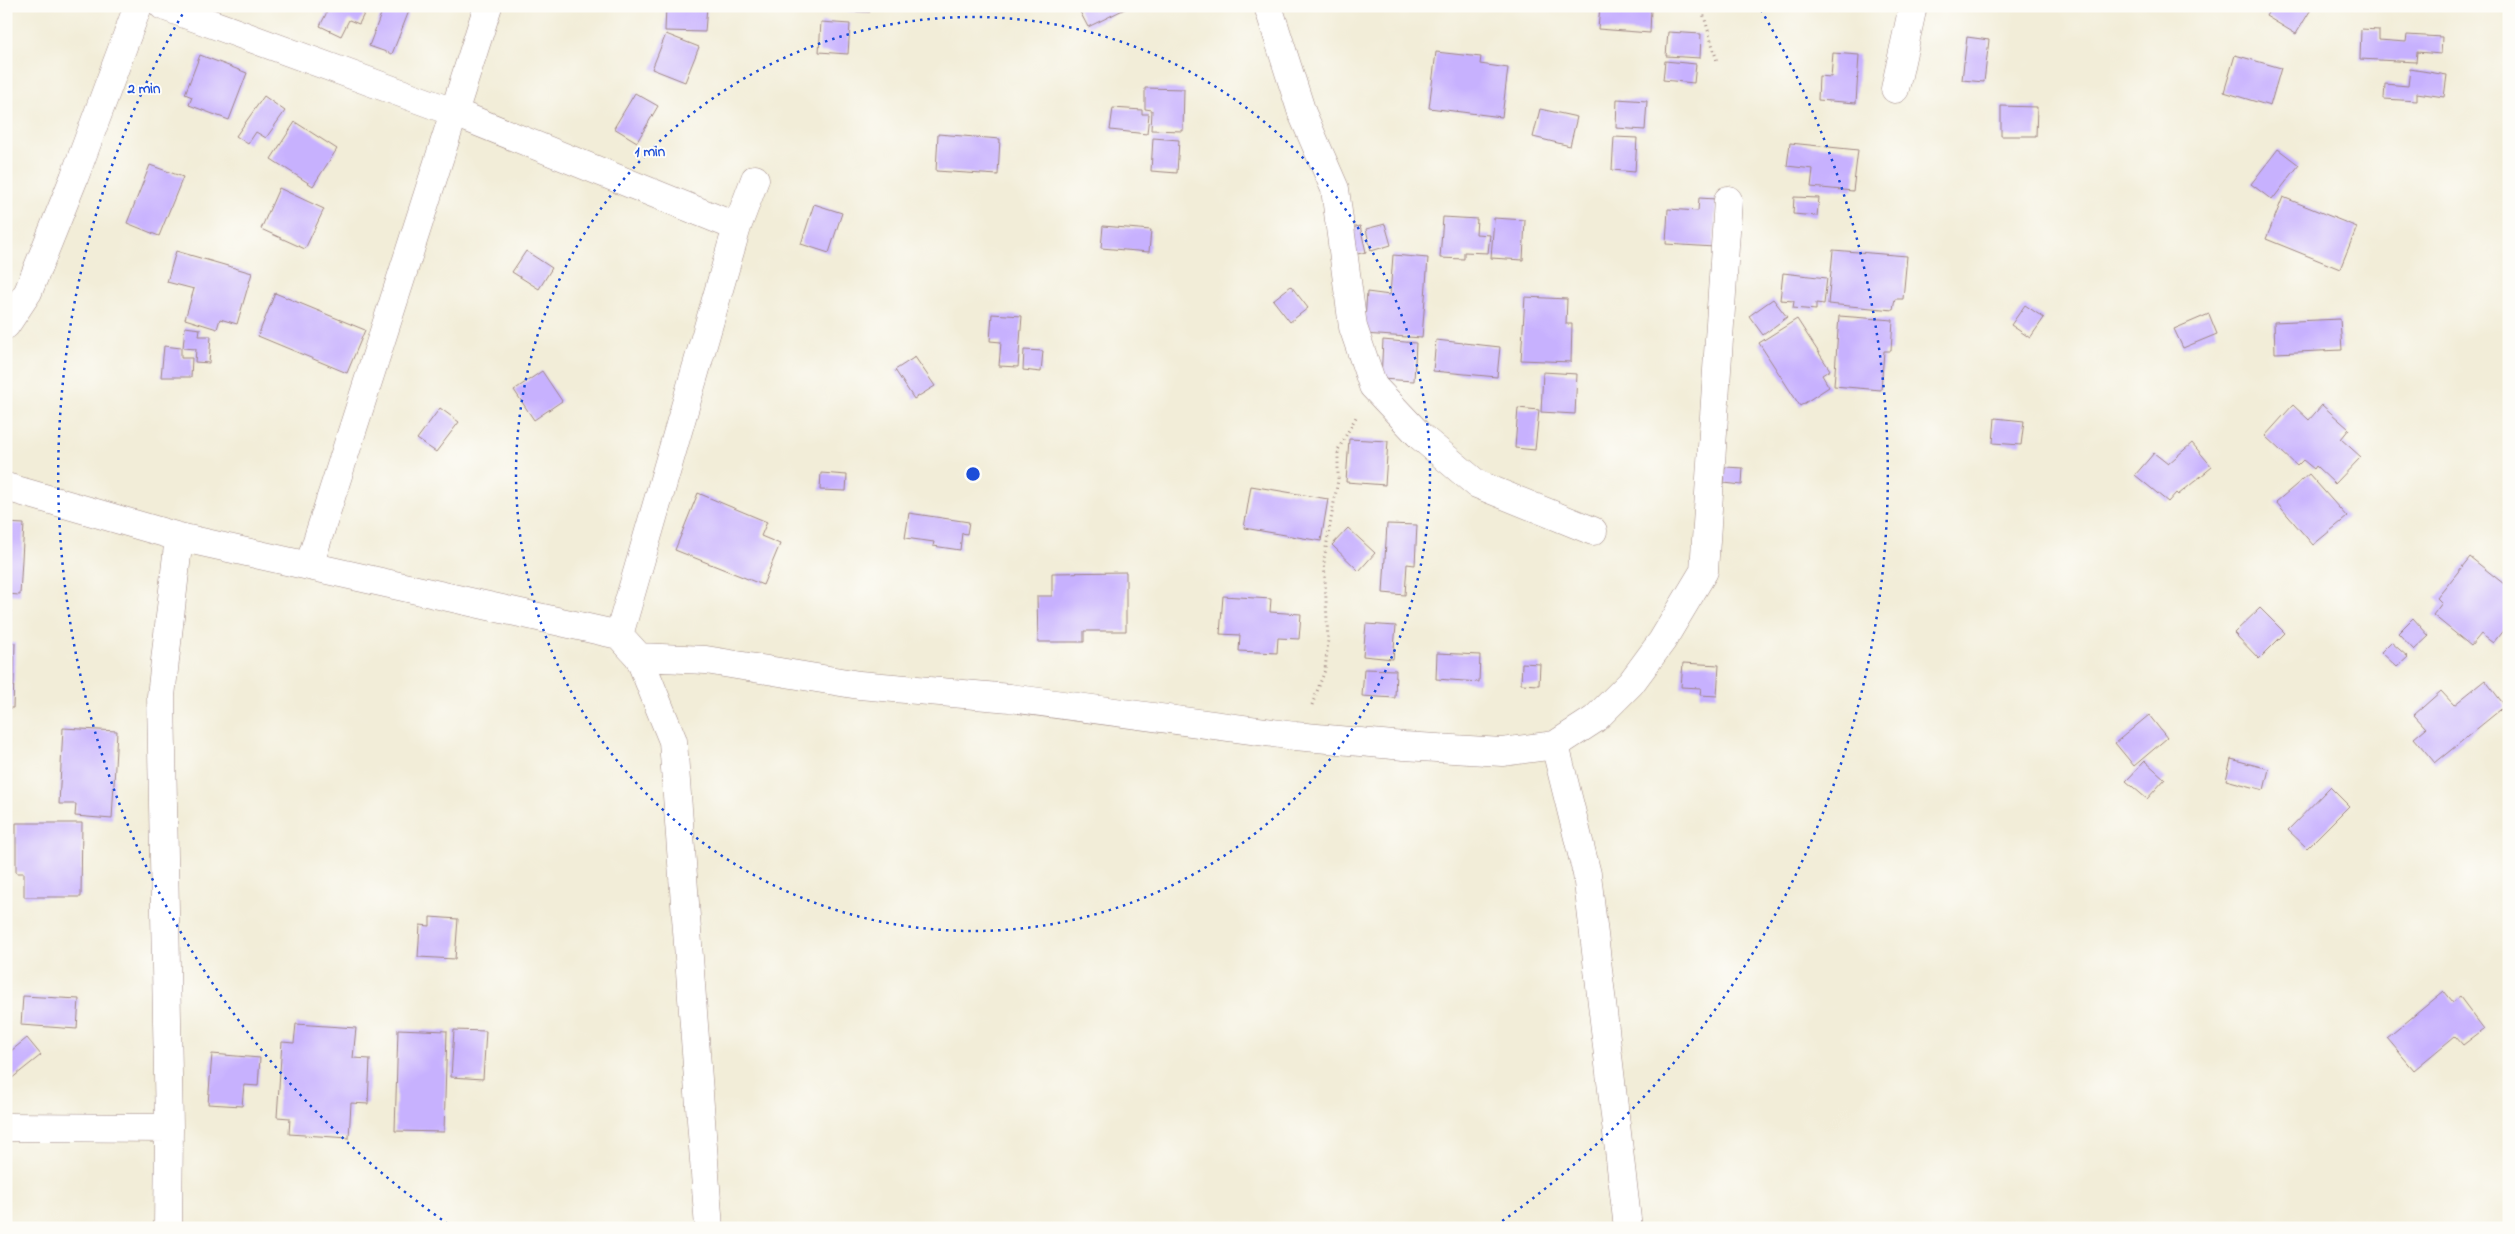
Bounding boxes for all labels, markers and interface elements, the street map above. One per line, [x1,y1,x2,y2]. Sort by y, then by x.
text: 2 min [127,78,161,100]
text: 1 min [635,141,666,163]
centre of rings [964,465,982,483]

